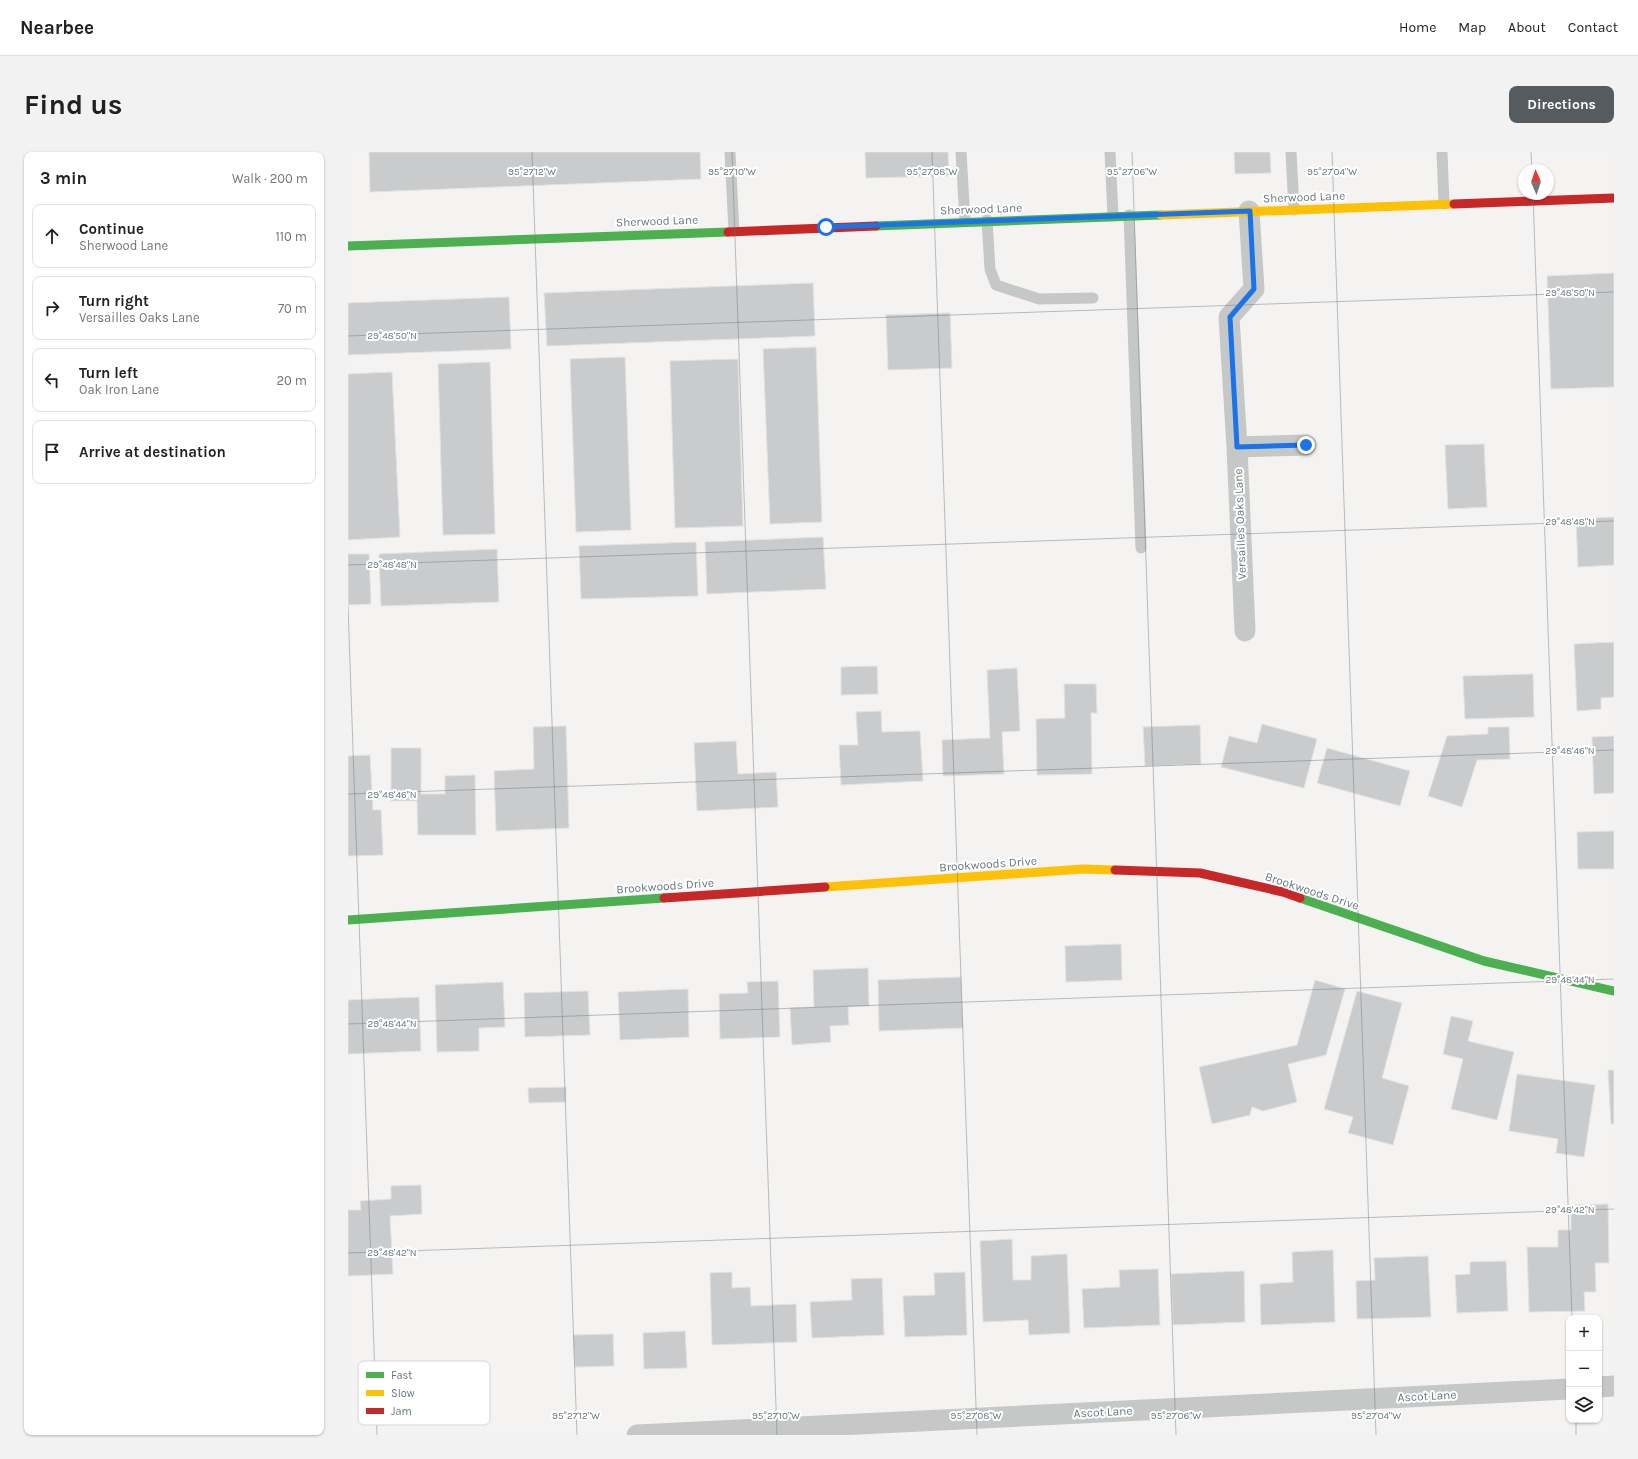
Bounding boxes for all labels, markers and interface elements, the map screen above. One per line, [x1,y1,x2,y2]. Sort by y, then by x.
text: Nearbee [20,17,94,39]
text: Home [1399,19,1436,36]
text: Map [1458,19,1486,36]
text: About [1508,19,1546,36]
text: Contact [1568,19,1618,36]
button: Directions [1509,86,1614,123]
text: Find us [24,88,123,121]
north arrow [1518,164,1554,200]
text: 95°27'12"W [508,166,556,178]
text: 95°27'10"W [708,166,756,178]
text: 95°27'08"W [907,166,957,178]
text: 95°27'06"W [1107,166,1157,178]
text: 95°27'04"W [1307,166,1357,178]
text: 3 min [40,168,87,188]
text: Walk · 200 m [232,171,308,186]
street label: Sherwood Lane [1263,189,1345,205]
street label: Sherwood Lane [940,201,1022,217]
street label: Sherwood Lane [616,213,698,229]
route start [817,218,835,236]
text: Continue [79,220,144,238]
icon: ahead [41,225,63,247]
text: 110 m [275,229,307,244]
text: Sherwood Lane [79,238,168,253]
text: 29°48'50"N [1545,287,1595,299]
text: Turn right [79,292,149,310]
icon: right [41,297,63,319]
text: 70 m [278,301,307,316]
text: Versailles Oaks Lane [79,310,200,325]
text: 29°48'50"N [367,330,417,342]
text: Turn left [79,364,138,382]
icon: left [41,369,63,391]
text: 20 m [277,373,307,388]
text: Oak Iron Lane [79,382,159,397]
route end [1297,436,1315,454]
icon: arrive [41,441,63,463]
text: Arrive at destination [79,443,226,461]
street label: Versailles Oaks Lane [1231,468,1249,580]
text: 29°48'48"N [1545,516,1595,528]
text: 29°48'48"N [367,559,417,571]
text: 29°48'46"N [1545,745,1595,757]
text: 29°48'46"N [367,789,417,801]
street label: Brookwoods Drive [939,854,1037,874]
street label: Brookwoods Drive [1263,869,1361,913]
street label: Brookwoods Drive [616,876,714,896]
text: 29°48'44"N [1545,974,1595,986]
text: 29°48'44"N [367,1018,417,1030]
text: 29°48'42"N [1545,1204,1595,1216]
text: 29°48'42"N [367,1247,417,1259]
map controls [1566,1315,1602,1423]
button: + [1566,1315,1602,1351]
button: − [1566,1351,1602,1387]
legend [358,1361,490,1425]
text: Fast [391,1369,412,1382]
text: Slow [391,1387,415,1400]
street label: Ascot Lane [1397,1387,1457,1405]
button: layers [1566,1387,1602,1423]
street label: Ascot Lane [1073,1403,1133,1421]
text: Jam [391,1405,412,1418]
text: 95°27'12"W [552,1410,600,1422]
text: 95°27'10"W [752,1410,800,1422]
text: 95°27'08"W [951,1410,1001,1422]
text: 95°27'06"W [1151,1410,1201,1422]
text: 95°27'04"W [1351,1410,1401,1422]

